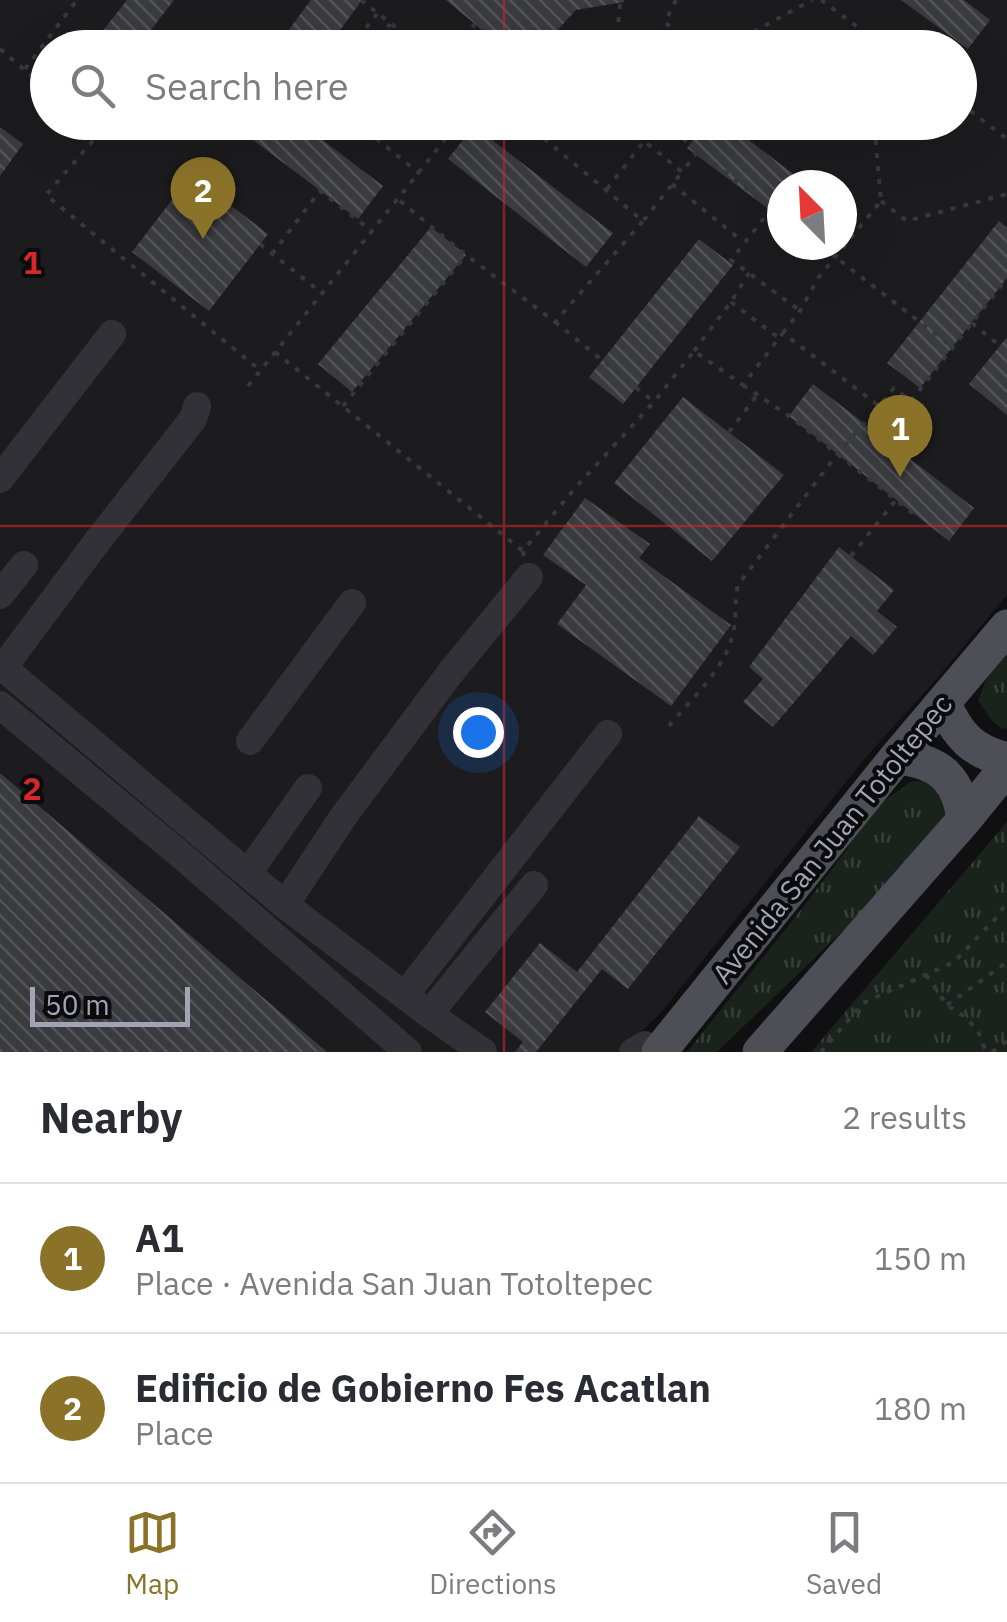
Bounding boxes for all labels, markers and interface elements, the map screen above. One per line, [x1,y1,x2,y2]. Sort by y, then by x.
search box [30,30,977,140]
icon: search [65,58,120,113]
text: Search here [145,61,349,110]
pin: 2 [170,156,236,239]
north arrow [767,170,857,260]
text: 1 [22,241,42,283]
pin: 1 [868,394,932,477]
street label: Avenida San Juan Totoltepec [703,686,960,991]
your location [453,707,504,758]
text: 2 [22,767,42,809]
scale bar [30,982,190,1026]
text: 50 m [45,986,110,1023]
text: Nearby [40,1090,182,1145]
text: 2 results [842,1096,967,1138]
text: A1 [135,1213,184,1262]
text: 1 [63,1237,82,1279]
text: 150 m [874,1237,967,1279]
text: Place · Avenida San Juan Totoltepec [135,1262,653,1304]
text: Edificio de Gobierno Fes Acatlan [135,1363,711,1412]
text: 2 [63,1387,82,1429]
text: 180 m [874,1387,967,1429]
text: Place [135,1412,214,1454]
tab: Map [125,1505,180,1602]
tab: Directions [429,1505,557,1602]
tab: Saved [806,1505,882,1602]

